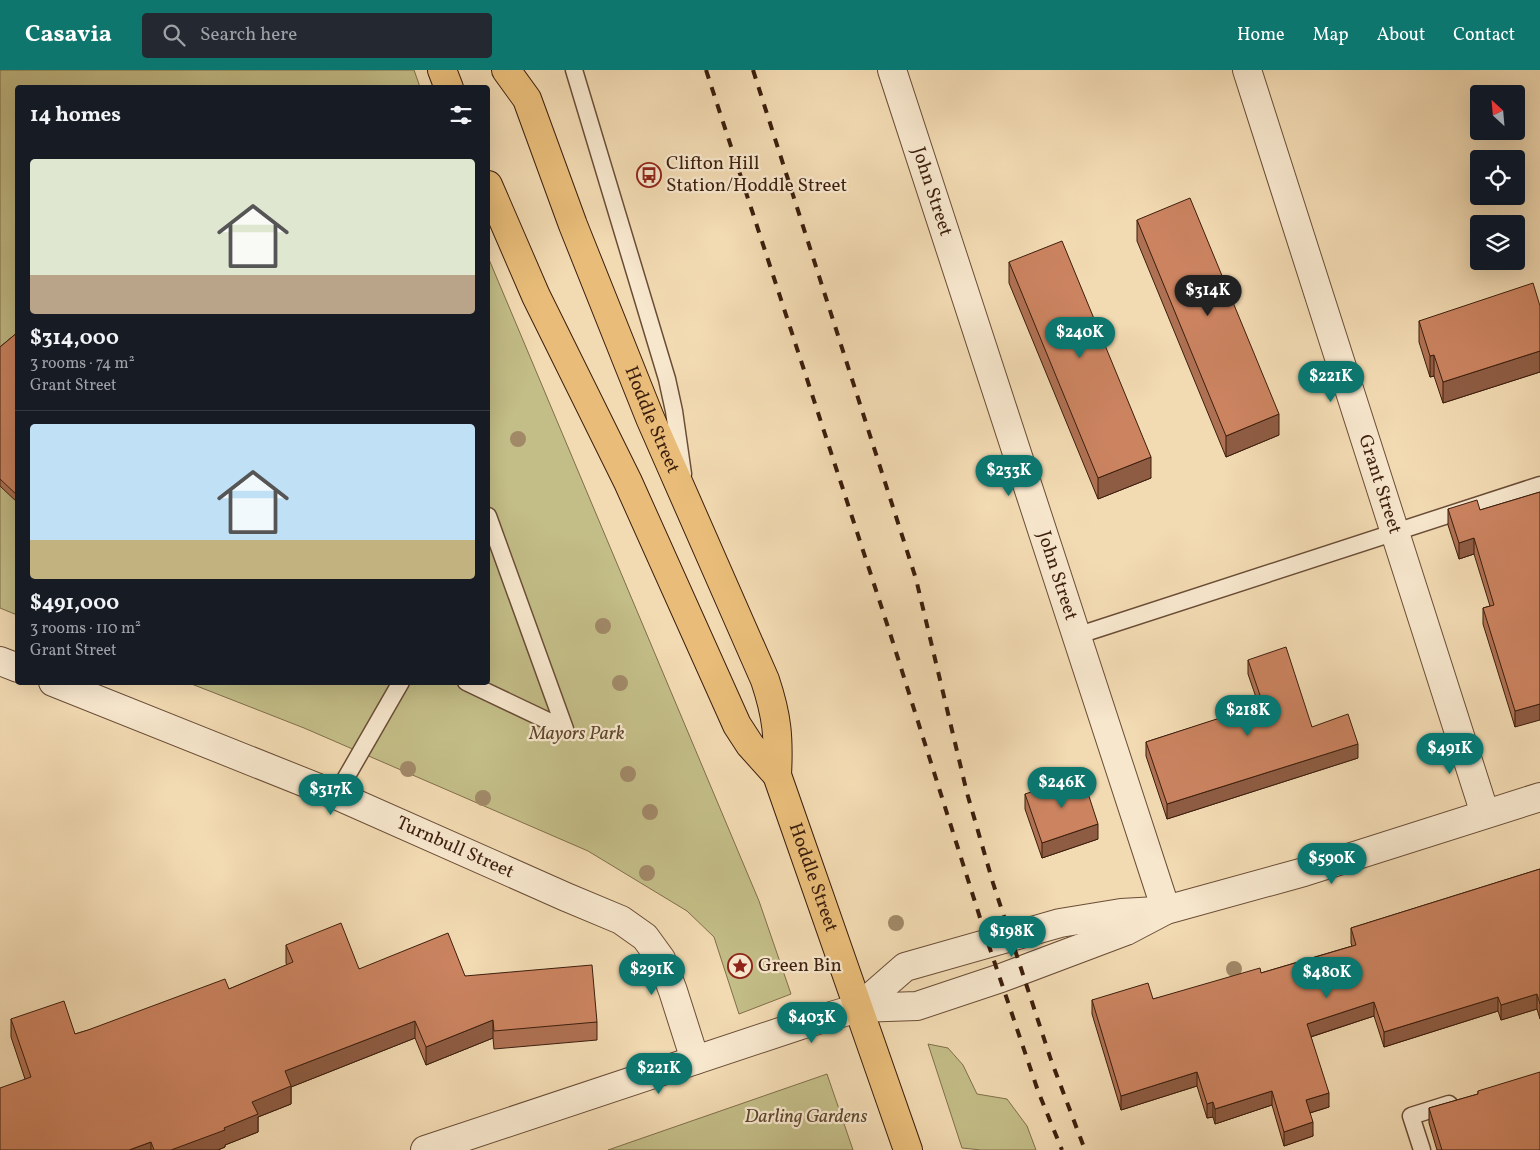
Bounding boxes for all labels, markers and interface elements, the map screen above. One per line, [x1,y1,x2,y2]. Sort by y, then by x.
search box [142,13,492,58]
text: Casavia [25,18,112,52]
icon: search [160,21,188,49]
text: Search here [200,22,297,48]
text: Home [1237,23,1285,48]
text: Map [1313,23,1349,48]
text: About [1377,23,1425,48]
text: Contact [1453,23,1515,48]
north arrow [1470,85,1525,140]
map controls [1470,85,1525,270]
text: 14 homes [30,101,121,130]
icon: filters [447,101,475,129]
street label: John Street [905,144,958,240]
button: locate [1470,150,1525,205]
place label: Clifton Hill Station/Hoddle Street [666,151,848,199]
bus stop icon: Clifton Hill Station/Hoddle Street [636,162,662,188]
icon: home [208,191,298,281]
button: layers [1470,215,1525,270]
pin: $314K [1173,274,1243,317]
text: $314K [1186,280,1230,302]
pin: $240K [1045,316,1115,359]
text: $240K [1056,322,1104,344]
text: $314,000 [30,324,119,353]
text: 3 rooms · 74 m² [30,353,135,375]
pin: $221K [1296,360,1366,403]
street label: Hoddle Street [618,362,686,478]
text: $221K [1309,366,1353,388]
text: Grant Street [30,375,117,397]
street label: Grant Street [1351,431,1408,538]
pin: $233K [974,454,1044,497]
icon: home [208,457,298,547]
text: $233K [987,460,1031,482]
street label: John Street [1030,528,1084,624]
text: $491,000 [30,589,119,618]
text: 3 rooms · 110 m² [30,618,141,640]
text: Grant Street [30,640,117,662]
pin: $218K [1213,694,1283,737]
text: $218K [1226,700,1270,722]
park label: Mayors Park [528,721,625,747]
pin: $491K [1415,732,1485,775]
text: $491K [1427,738,1473,760]
pin: $246K [1027,766,1097,809]
text: $246K [1038,772,1086,794]
pin: $317K [296,774,366,816]
text: $317K [310,779,352,801]
street label: Turnbull Street [392,810,518,885]
street label: Hoddle Street [782,819,844,936]
pin: $590K [1297,842,1367,885]
text: $590K [1309,848,1355,870]
pin: $198K [977,916,1047,958]
text: $198K [990,921,1034,943]
place icon: Green Bin [727,953,753,979]
place label: Green Bin [758,953,842,979]
pin: $291K [617,954,687,996]
pin: $480K [1292,956,1362,999]
text: $291K [630,959,674,981]
text: $480K [1303,962,1351,984]
pin: $403K [777,1002,847,1044]
text: $403K [788,1007,836,1029]
pin: $221K [624,1052,694,1095]
text: $221K [637,1058,681,1080]
park label: Darling Gardens [745,1104,867,1130]

